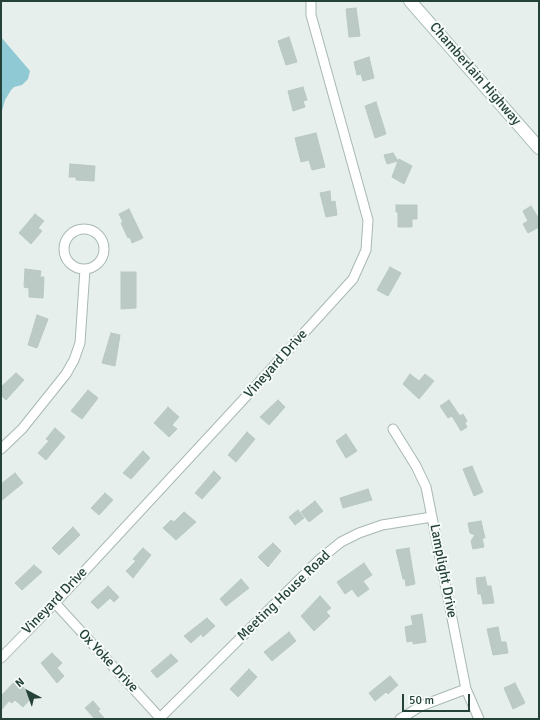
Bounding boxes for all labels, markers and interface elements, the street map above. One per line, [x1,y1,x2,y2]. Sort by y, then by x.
street label: Chamberlain Highway [426,19,524,129]
street label: Vineyard Drive [241,326,311,402]
street label: Lamplight Drive [426,523,460,619]
street label: Meeting House Road [234,547,334,645]
street label: Vineyard Drive [19,564,91,638]
street label: Ox Yoke Drive [75,626,141,696]
north arrow [8,672,48,712]
text: N [13,675,27,690]
scale bar [404,686,472,712]
text: 50 m [409,693,434,708]

